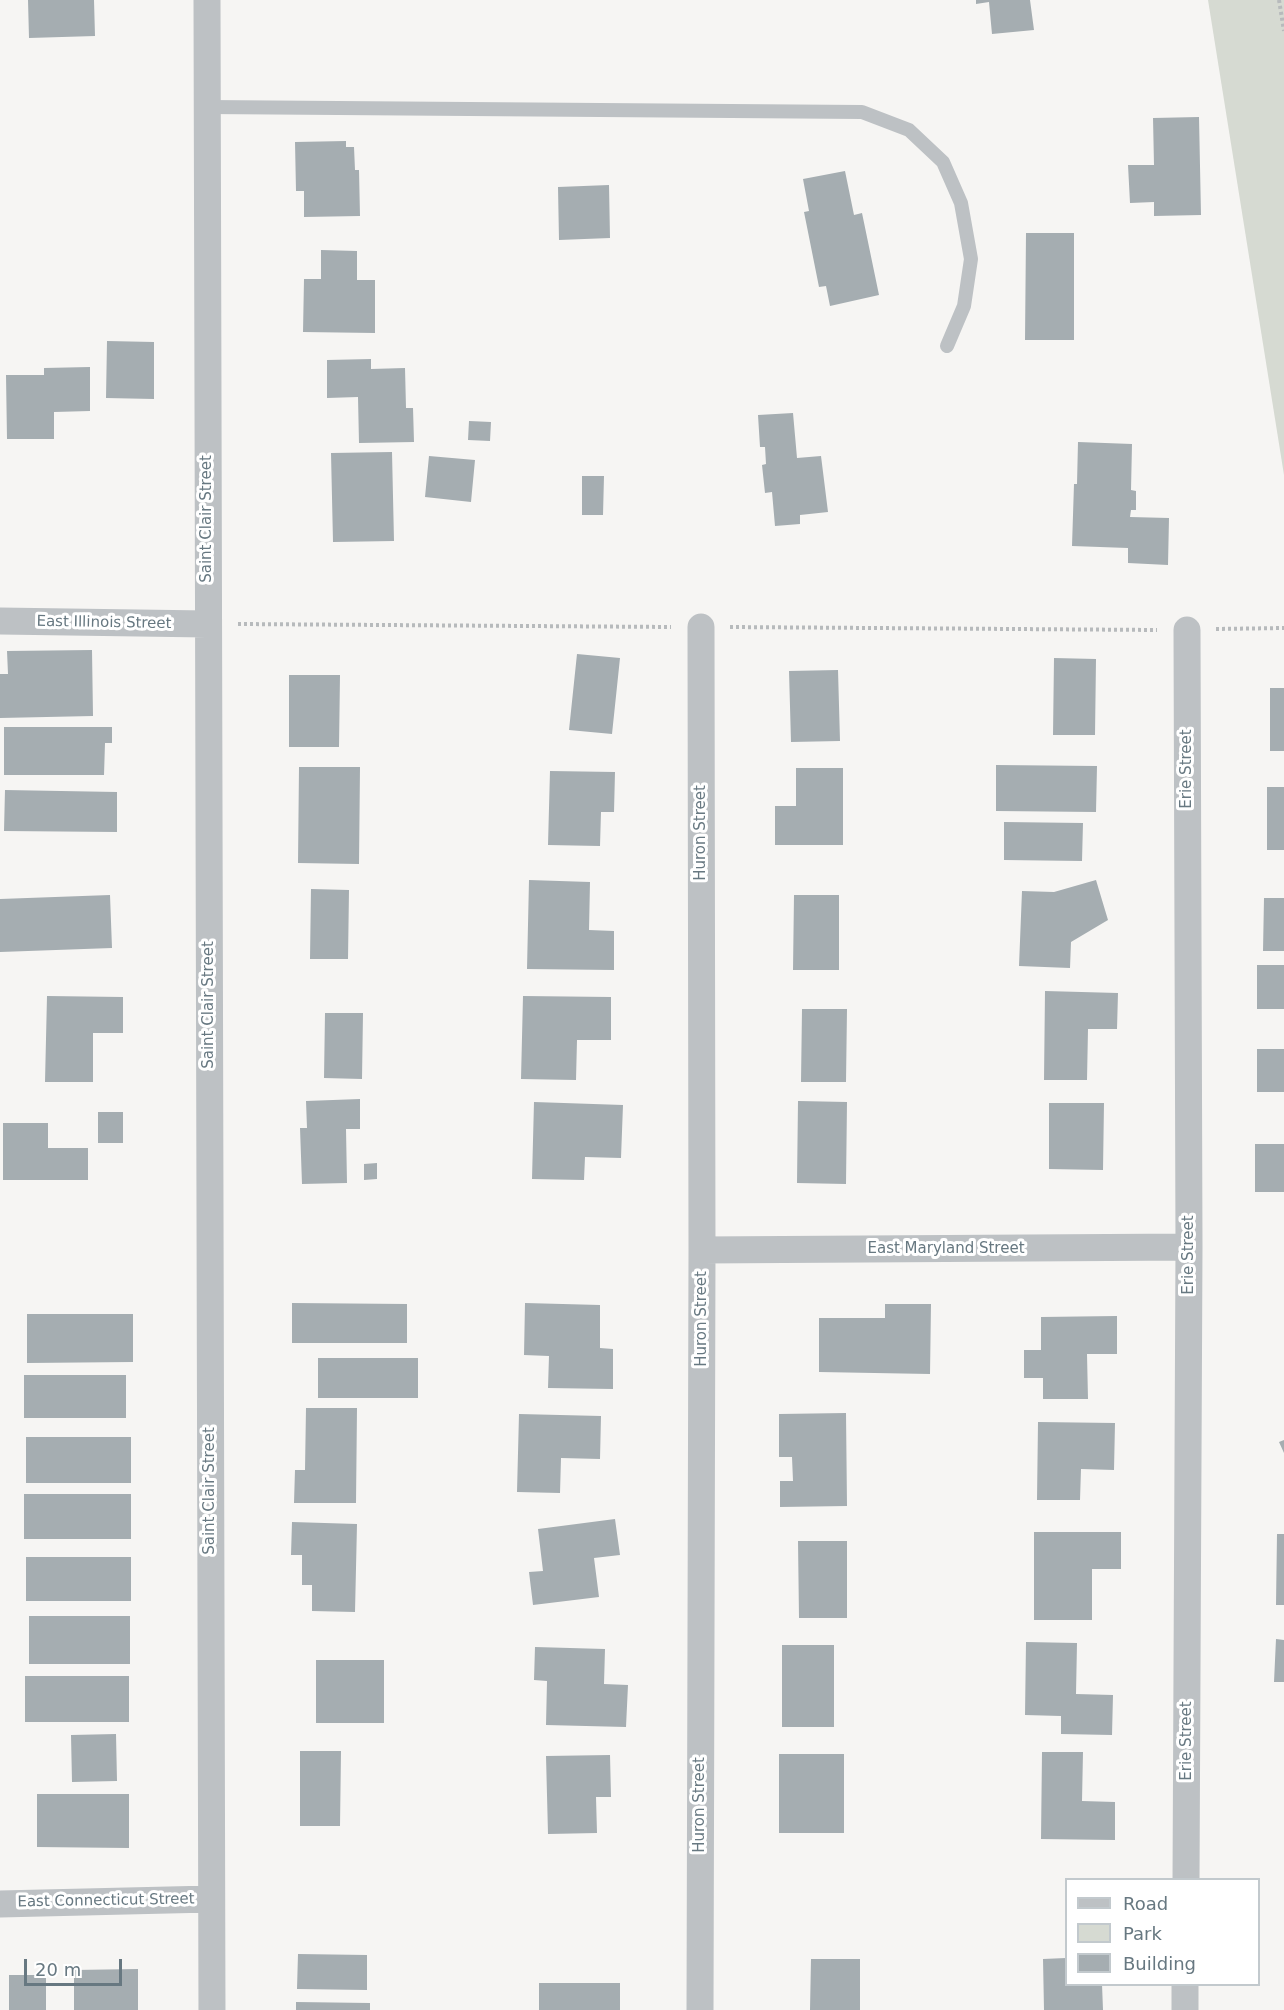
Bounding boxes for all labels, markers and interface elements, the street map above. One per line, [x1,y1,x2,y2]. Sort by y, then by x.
street label: Saint Clair Street [198,455,216,583]
street label: East Illinois Street [36,613,172,633]
street label: Erie Street [1178,729,1196,809]
street label: Huron Street [692,785,710,881]
street label: Saint Clair Street [200,941,218,1069]
street label: Erie Street [1180,1215,1198,1295]
street label: East Maryland Street [867,1240,1025,1258]
street label: Huron Street [693,1271,711,1367]
street label: Saint Clair Street [201,1427,219,1555]
street label: Erie Street [1178,1701,1196,1781]
street label: Huron Street [691,1757,709,1853]
legend [1065,1878,1260,1986]
street label: East Connecticut Street [17,1890,195,1912]
text: Road [1123,1893,1168,1914]
text: Park [1123,1923,1162,1944]
scale bar [27,1947,124,1985]
text: Building [1123,1953,1196,1974]
text: 20 m [35,1959,81,1980]

